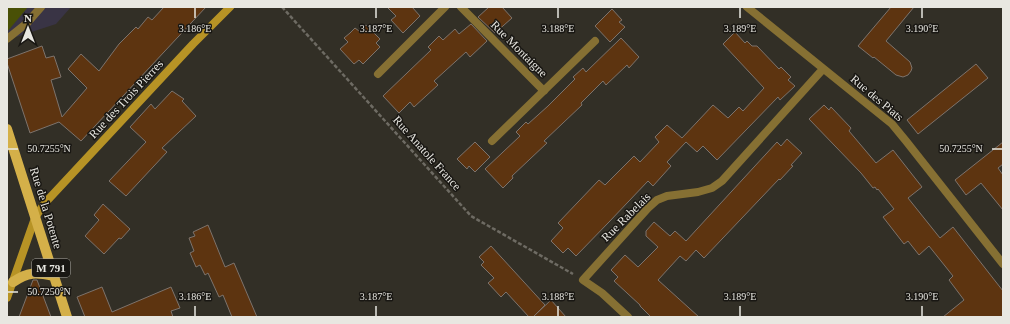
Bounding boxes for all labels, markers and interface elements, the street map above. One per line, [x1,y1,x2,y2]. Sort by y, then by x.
north arrow [8,8,48,48]
text: N [24,12,32,24]
street label: Rue Montaigne [488,18,550,80]
text: 3.186°E [179,23,211,34]
text: 3.187°E [360,23,392,34]
text: 3.188°E [542,23,574,34]
text: 3.189°E [724,23,756,34]
text: 3.190°E [906,23,938,34]
street label: Rue des Trois Pierres [86,57,166,141]
street label: Rue des Piats [848,72,907,124]
street label: Rue Anatole France [390,113,464,193]
text: 50.7255°N [27,143,71,154]
text: 50.7255°N [939,143,983,154]
street label: Rue de la Potente [27,166,65,250]
street label: Rue Rabelais [599,189,654,244]
road number: M 791 [32,259,70,277]
text: 50.7250°N [27,286,71,297]
text: 3.186°E [179,291,211,302]
text: 3.187°E [360,291,392,302]
text: 3.188°E [542,291,574,302]
text: 3.189°E [724,291,756,302]
text: 3.190°E [906,291,938,302]

